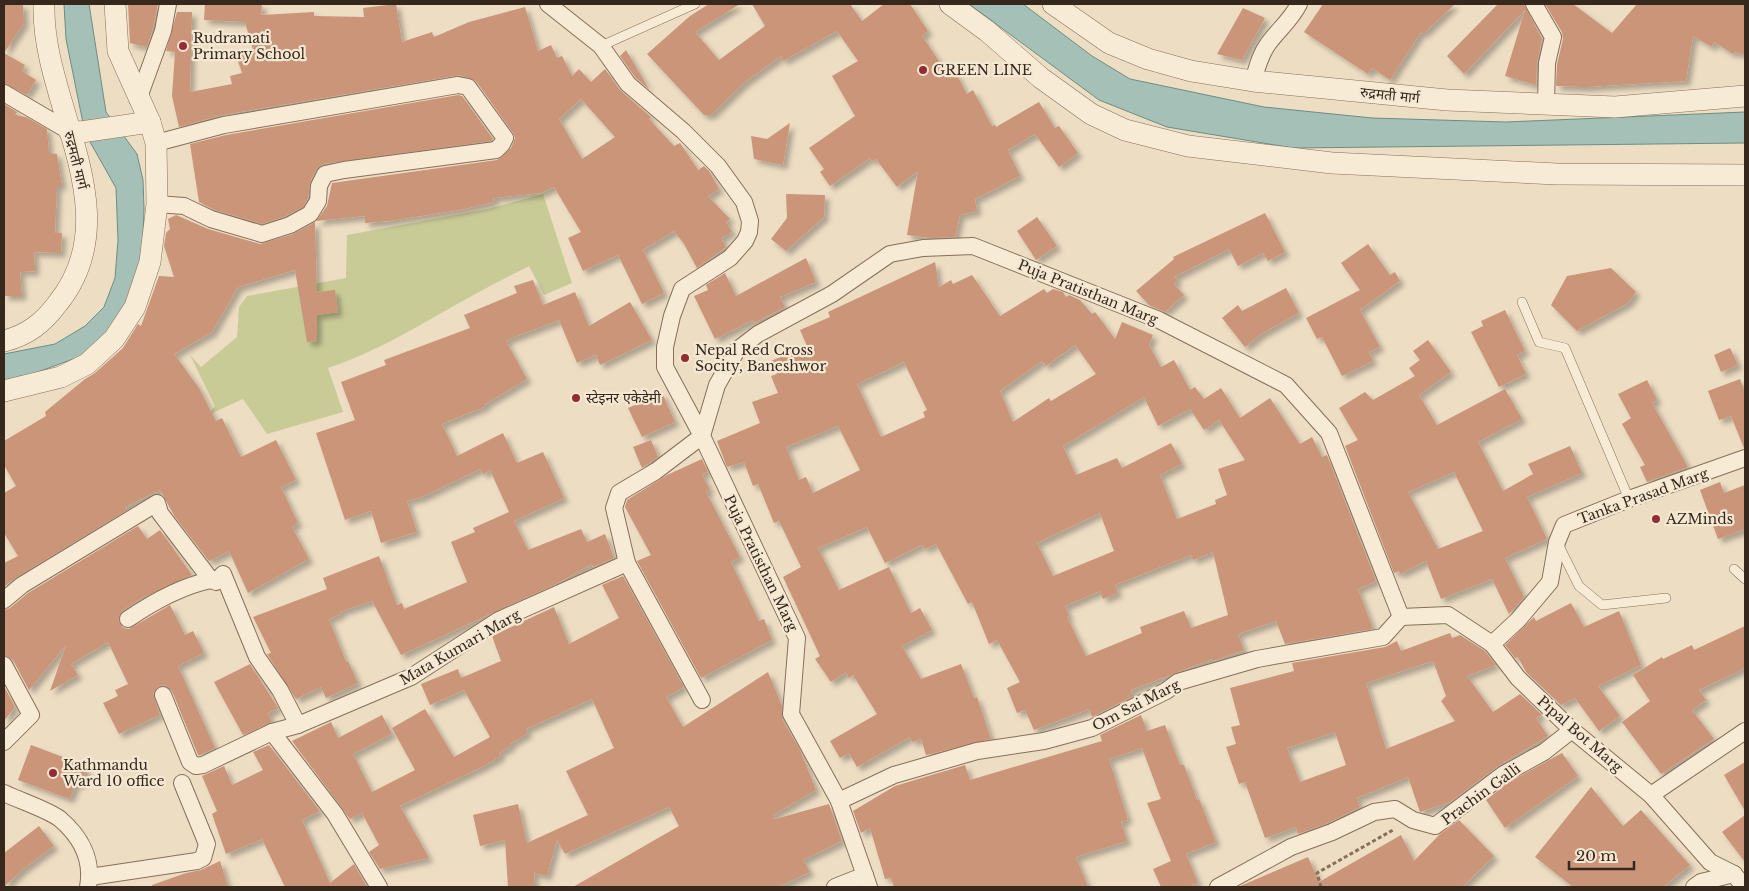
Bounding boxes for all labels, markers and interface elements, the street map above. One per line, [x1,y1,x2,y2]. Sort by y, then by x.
place label: Rudramati Primary School [193,29,306,63]
marker: Rudramati Primary School [177,40,189,52]
place label: GREEN LINE [933,61,1032,79]
marker: GREEN LINE [917,64,929,76]
street label: रुद्रमती मार्ग [1359,83,1422,107]
street label: रुद्रमती मार्ग [60,129,92,192]
street label: Puja Pratisthan Marg [1015,256,1161,329]
place label: Nepal Red Cross Socity, Baneshwor [695,341,826,375]
marker: Nepal Red Cross Socity, Baneshwor [679,352,691,364]
place label: स्टेइनर एकेडेमी [586,389,661,407]
marker: स्टेइनर एकेडेमी [570,392,582,404]
street label: Tanka Prasad Marg [1575,464,1711,528]
street label: Puja Pratisthan Marg [720,492,802,635]
place label: AZMinds [1665,510,1733,528]
marker: AZMinds [1650,513,1662,525]
street label: Mata Kumari Marg [396,605,524,689]
street label: Om Sai Marg [1089,675,1183,735]
street label: Pipal Bot Marg [1534,692,1627,776]
place label: Kathmandu Ward 10 office [62,756,165,790]
street label: Prachin Galli [1438,759,1524,829]
marker: Kathmandu Ward 10 office [47,767,59,779]
scale bar [1569,838,1634,870]
text: 20 m [1576,846,1616,865]

